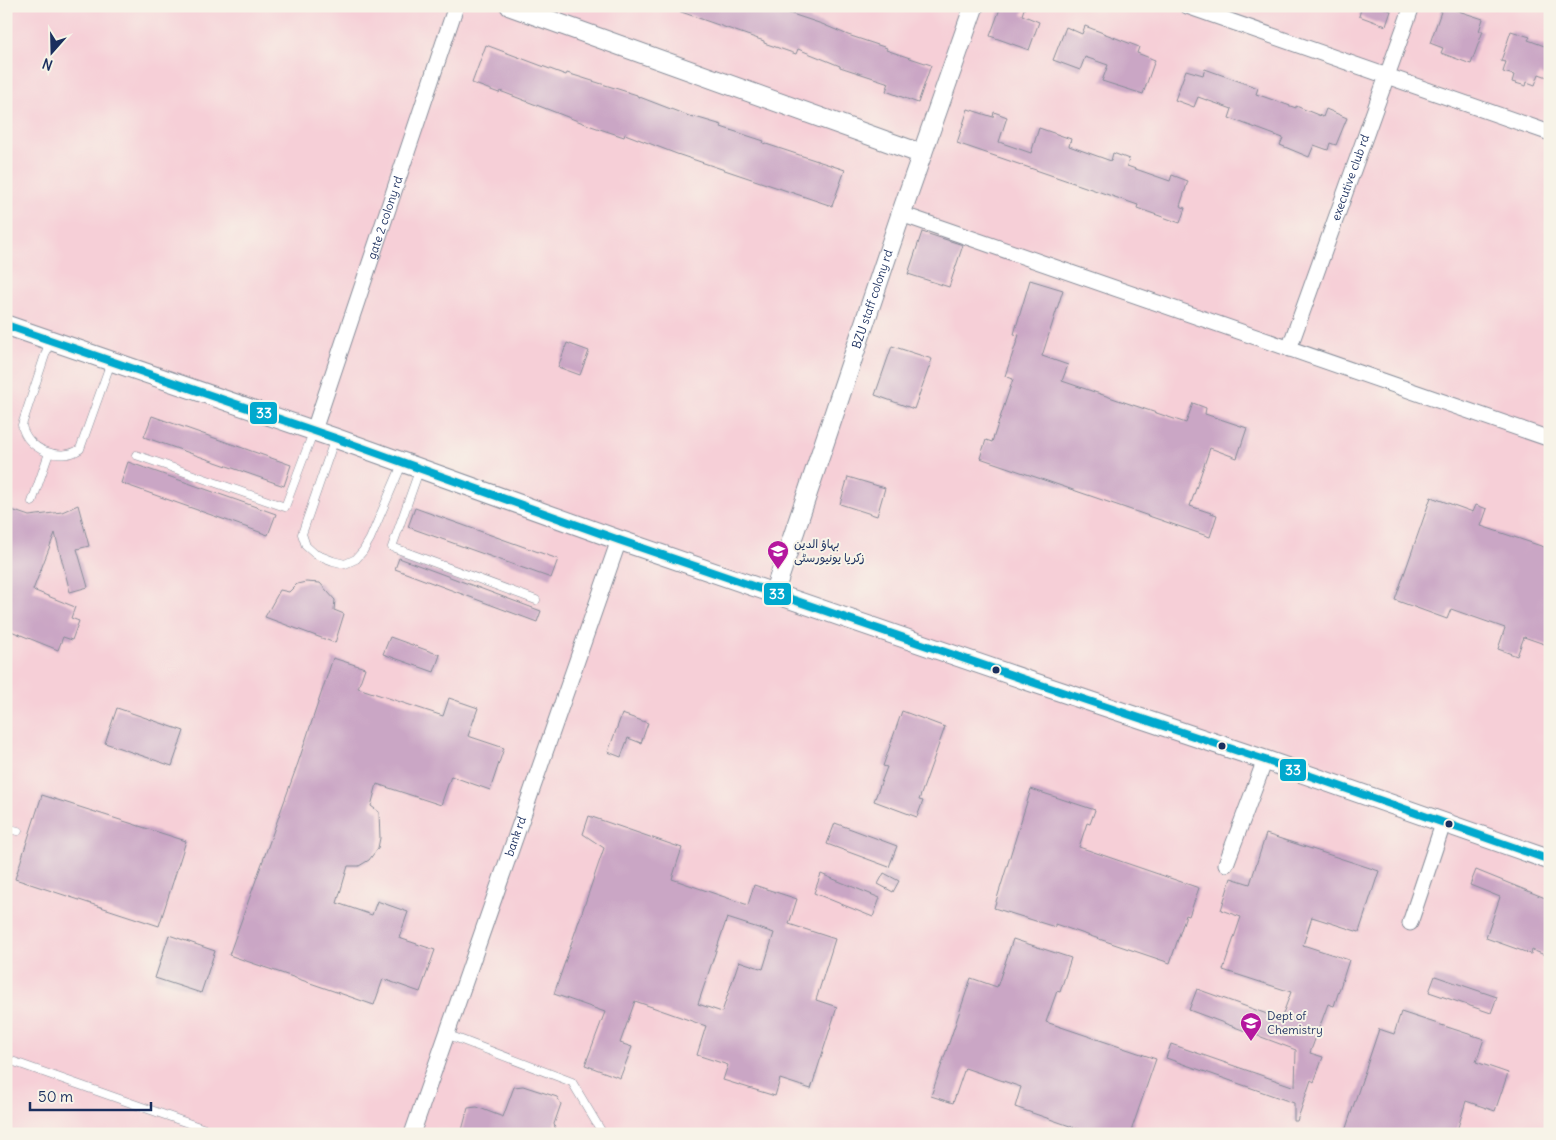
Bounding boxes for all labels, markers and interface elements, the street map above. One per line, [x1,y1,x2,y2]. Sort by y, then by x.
north arrow [28,28,78,78]
text: N [40,54,55,74]
street label: executive club rd [1328,132,1372,223]
street label: gate 2 colony rd [364,174,406,261]
street label: BZU staff colony rd [848,247,896,350]
line badge: 33 [249,401,278,425]
text: 33 [256,404,272,422]
place label: بہاؤ الدین زکریا یونیورسٹی [794,536,865,566]
school or university icon: بہاؤ الدین زکریا یونیورسٹی [766,539,790,570]
line badge: 33 [763,582,792,606]
text: 33 [769,585,785,603]
unlabelled marker [991,665,1001,675]
unlabelled marker [1217,741,1227,751]
line badge: 33 [1279,758,1307,782]
text: 33 [1285,761,1301,779]
street label: bank rd [501,814,529,858]
unlabelled marker [1444,819,1454,829]
place label: Dept of Chemistry [1267,1008,1323,1037]
school or university icon: Dept of Chemistry [1239,1011,1263,1042]
scale bar [30,1080,151,1112]
text: 50 m [38,1087,73,1106]

